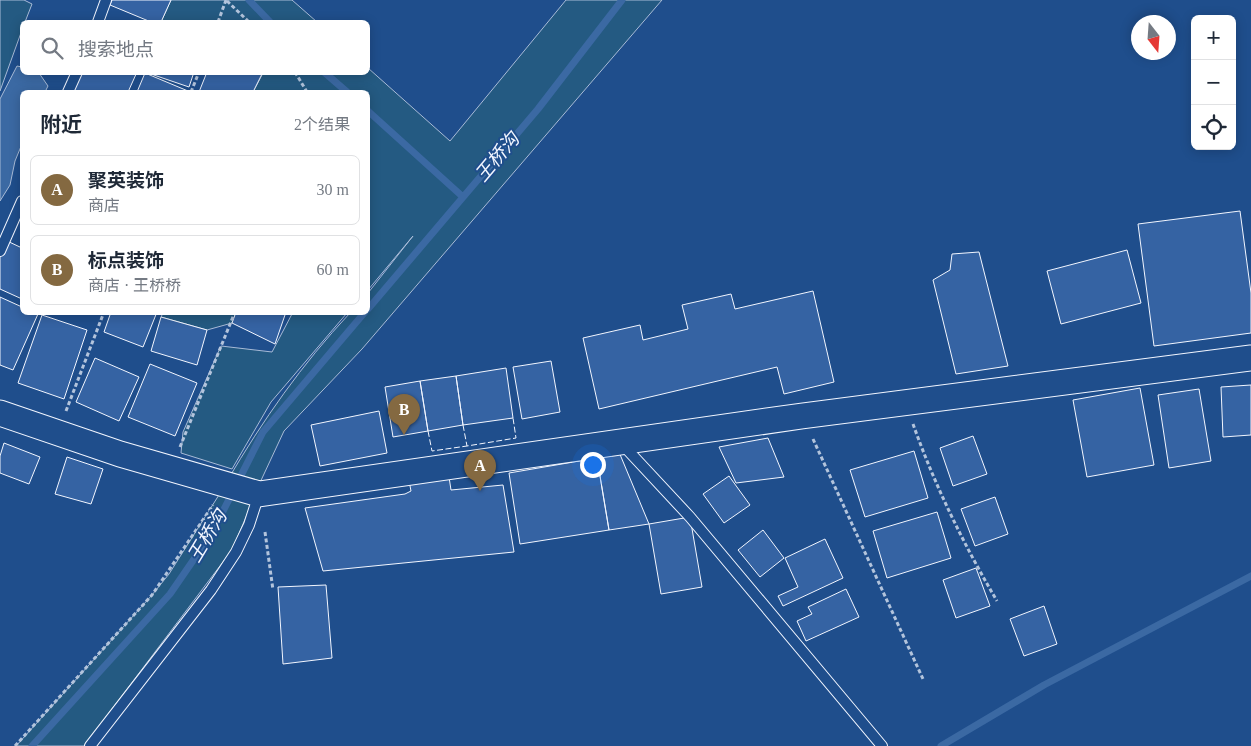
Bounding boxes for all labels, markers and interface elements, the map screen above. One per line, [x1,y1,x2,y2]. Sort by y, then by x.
north arrow [1131,15,1176,60]
map controls [1191,15,1236,150]
button: + [1191,15,1236,60]
search box [20,20,370,75]
icon: search [38,34,66,62]
text: 搜索地点 [78,39,154,60]
button: − [1191,60,1236,105]
button: locate [1191,105,1236,150]
text: 附近 [40,113,82,137]
text: 2个结果 [294,116,350,133]
water label: 王桥沟 [471,127,525,186]
text: 聚英装饰 [88,170,164,191]
text: A [51,181,63,198]
text: 30 m [317,181,349,198]
text: 商店 [88,197,120,214]
text: 标点装饰 [88,250,164,271]
text: B [52,261,62,278]
text: 60 m [317,261,349,278]
text: 商店 · 王桥桥 [88,277,181,294]
pin: B [388,394,420,435]
pin: A [464,450,496,491]
your location [580,452,606,478]
water label: 王桥沟 [183,504,232,566]

